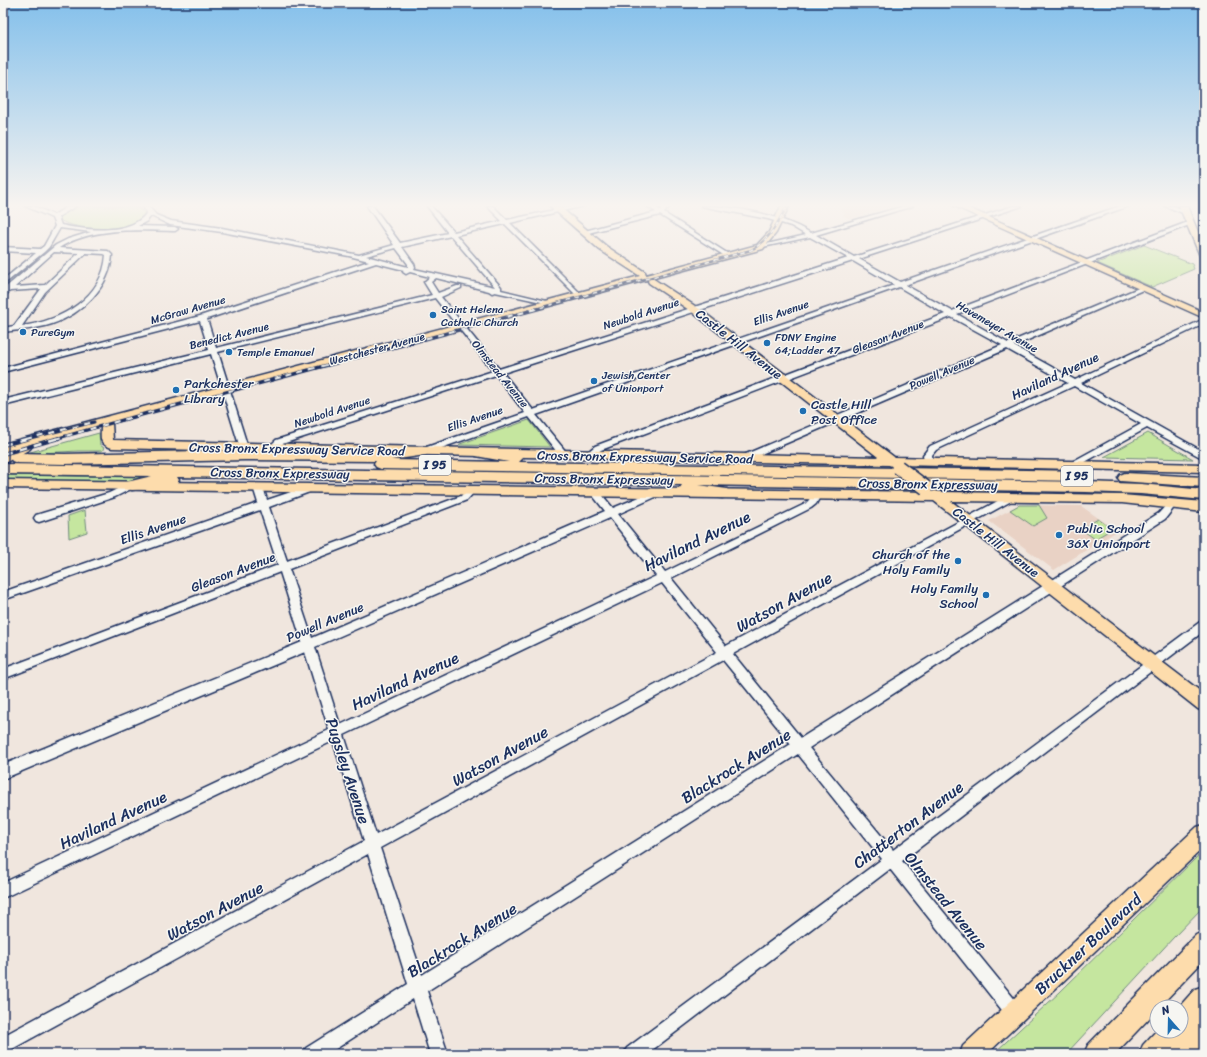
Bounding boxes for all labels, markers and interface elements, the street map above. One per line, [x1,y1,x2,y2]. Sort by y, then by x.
street label: McGraw Avenue [148,290,228,330]
street label: Newbold Avenue [600,293,682,335]
street label: Ellis Avenue [750,294,812,331]
street label: Havemeyer Avenue [952,296,1042,358]
place label: Saint Helena Catholic Church [441,300,519,332]
street label: Castle Hill Avenue [690,303,788,385]
marker: Saint Helena Catholic Church [428,310,438,320]
street label: Gleason Avenue [849,314,927,359]
street label: Benedict Avenue [187,317,271,355]
place label: PureGym [31,323,75,342]
marker: PureGym [18,327,28,337]
street label: Westchester Avenue [327,327,428,371]
place label: FDNY Engine 64;Ladder 47 [775,328,841,360]
street label: Olmstead Avenue [467,336,534,412]
marker: FDNY Engine 64;Ladder 47 [762,338,772,348]
place label: Temple Emanuel [237,343,315,362]
street label: Haviland Avenue [1007,346,1103,406]
marker: Temple Emanuel [224,347,234,357]
street label: Powell Avenue [906,350,978,395]
place label: Jewish Center of Unionport [601,366,671,398]
place label: Parkchester Library [184,372,254,410]
marker: Jewish Center of Unionport [589,376,599,386]
marker: Parkchester Library [171,385,181,395]
street label: Newbold Avenue [291,391,373,433]
place label: Castle Hill Post Office [811,393,878,431]
street label: Ellis Avenue [444,400,506,437]
marker: Castle Hill Post Office [798,406,808,416]
street label: Cross Bronx Expressway Service Road [189,436,406,462]
street label: Cross Bronx Expressway Service Road [537,444,754,470]
road number: I 95 [419,455,451,475]
street label: Cross Bronx Expressway [210,460,350,486]
street label: Cross Bronx Expressway [534,466,674,492]
road number: I 95 [1061,466,1093,486]
street label: Cross Bronx Expressway [858,471,998,497]
street label: Castle Hill Avenue [947,501,1045,583]
street label: Haviland Avenue [638,502,756,580]
street label: Ellis Avenue [117,507,190,551]
place label: Public School 36X Unionport [1067,517,1151,555]
marker: Public School 36X Unionport [1054,530,1064,540]
place label: Church of the Holy Family [872,543,950,581]
street label: Gleason Avenue [187,545,279,599]
marker: Church of the Holy Family [953,556,963,566]
street label: Watson Avenue [730,563,838,641]
place label: Holy Family School [911,577,978,615]
marker: Holy Family School [981,590,991,600]
street label: Powell Avenue [283,595,368,649]
street label: Haviland Avenue [346,643,464,719]
street label: Pugsley Avenue [317,714,379,828]
street label: Watson Avenue [446,717,554,795]
street label: Blackrock Avenue [675,720,797,812]
street label: Chatterton Avenue [846,773,970,877]
street label: Haviland Avenue [54,782,172,858]
street label: Olmstead Avenue [897,845,995,957]
street label: Watson Avenue [161,873,269,949]
street label: Bruckner Boulevard [1027,885,1150,1002]
street label: Blackrock Avenue [401,894,523,986]
north arrow [1149,999,1189,1039]
text: N [1158,1000,1173,1021]

